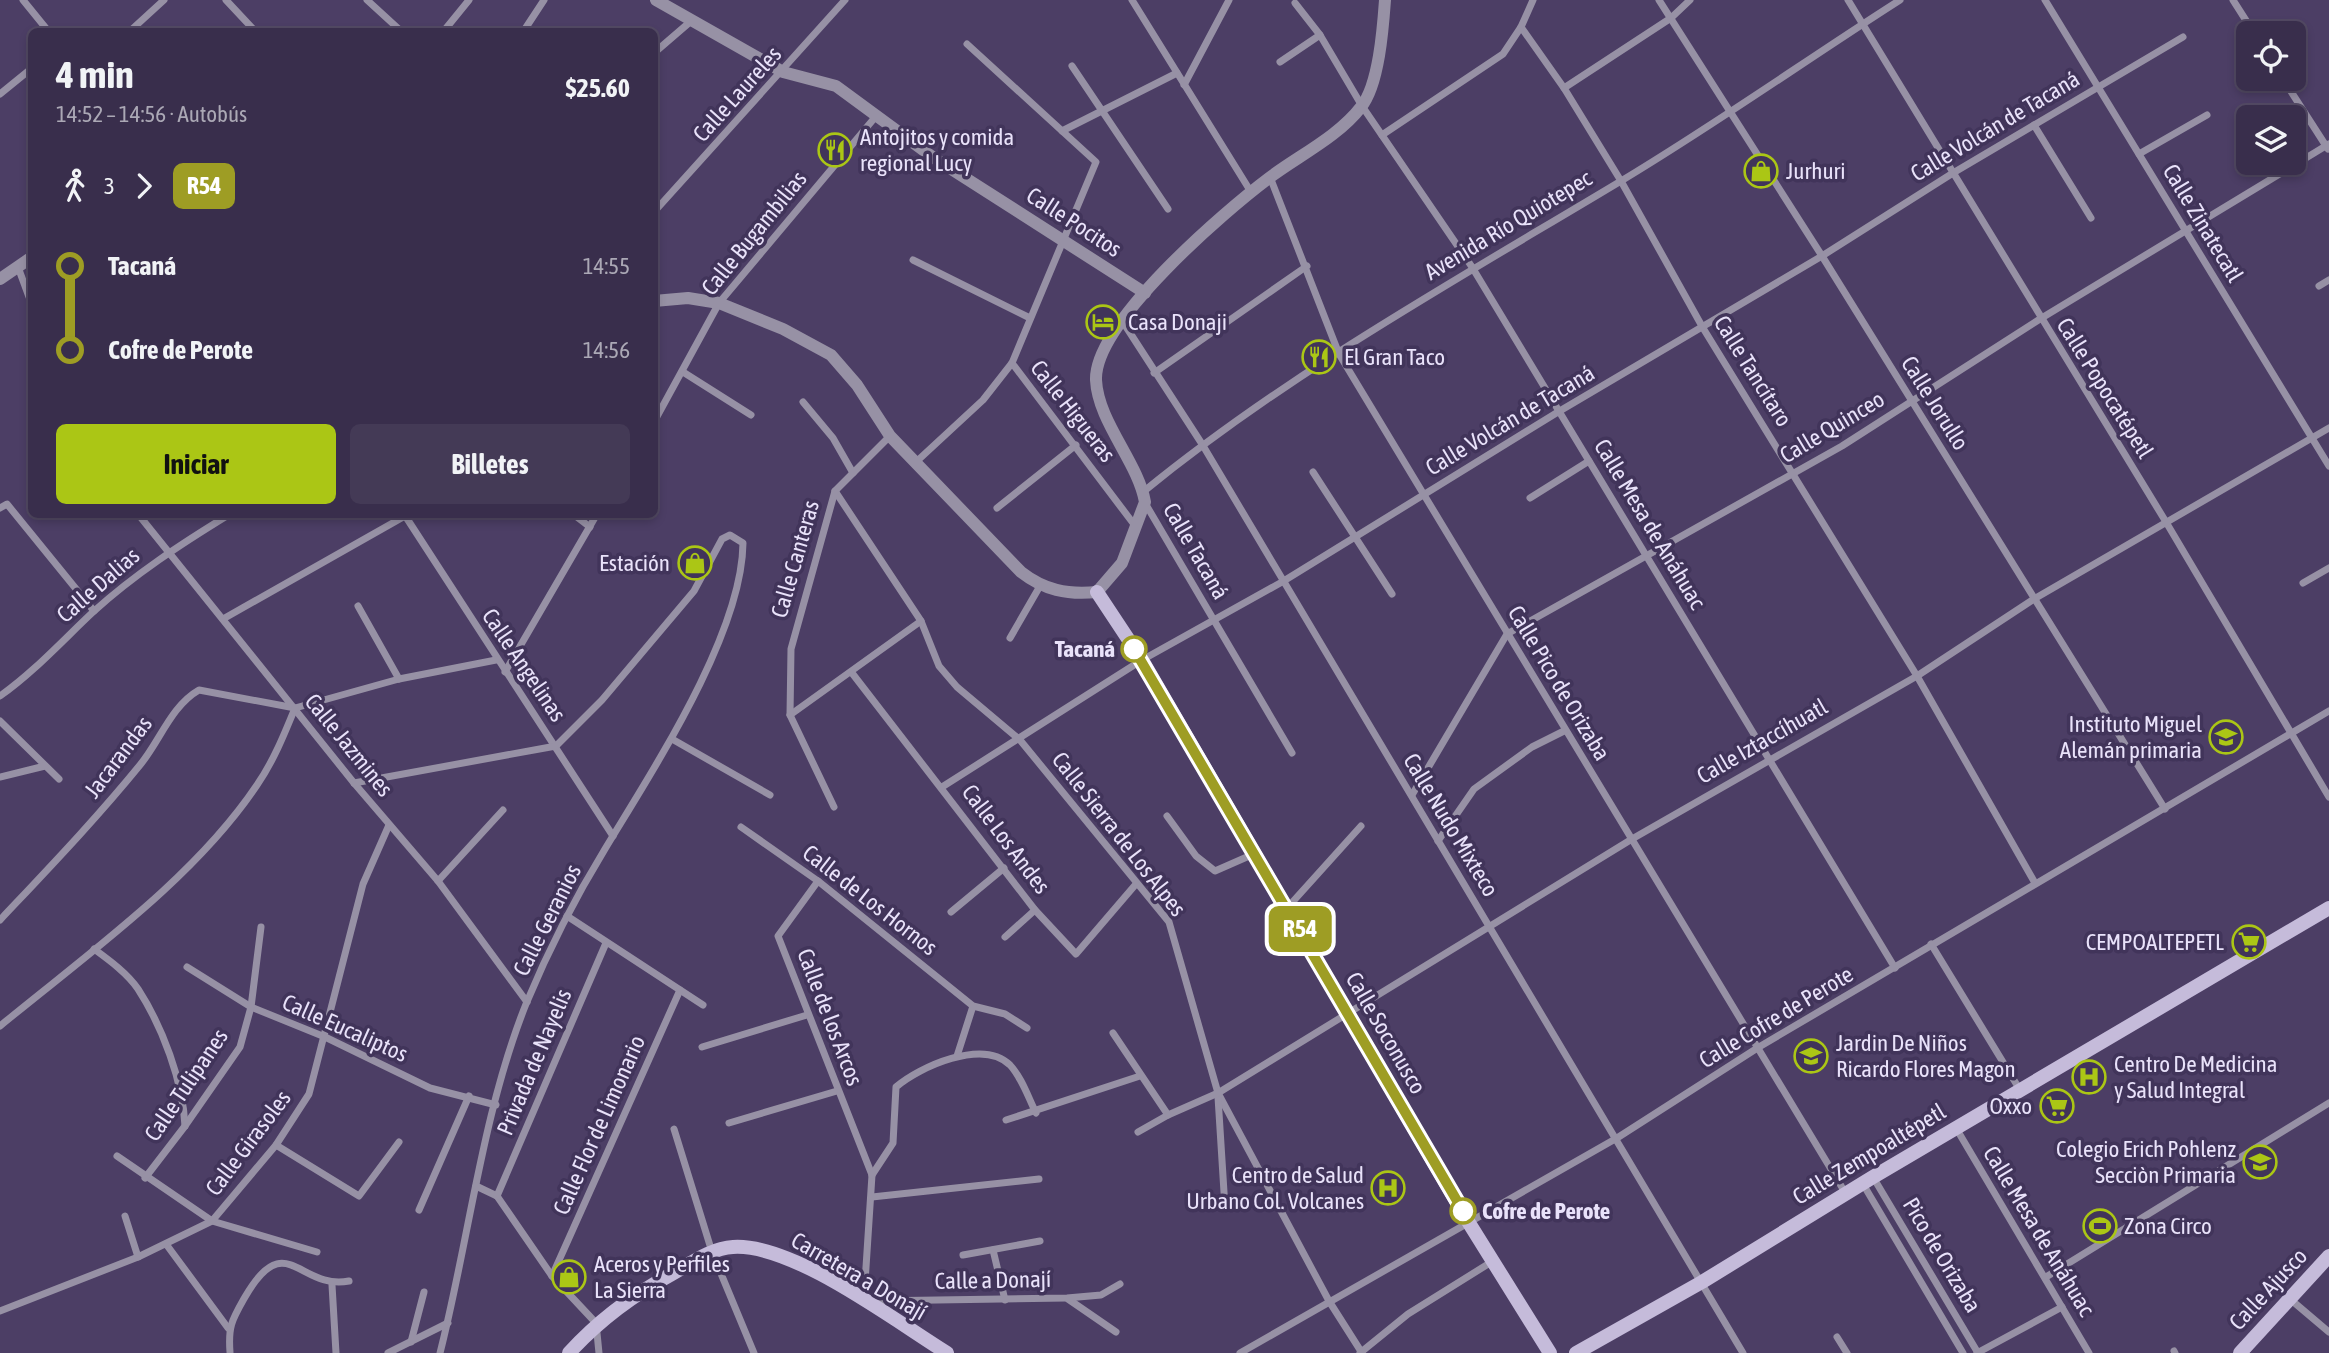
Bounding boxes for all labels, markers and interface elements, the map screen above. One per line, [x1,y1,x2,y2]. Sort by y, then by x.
map controls [2236,21,2306,175]
button: locate [2236,21,2306,91]
street label: Calle Laureles [688,41,786,147]
text: 4 min [56,53,134,96]
street label: Calle Volcán de Tacaná [1906,65,2084,187]
text: $25.60 [566,73,630,103]
text: 14:52 – 14:56 · Autobús [56,101,247,127]
button: layers [2236,105,2306,175]
place label: Antojitos y comida regional Lucy [860,124,1014,176]
restaurant icon: Antojitos y comida regional Lucy [816,131,854,169]
shop icon: Jurhuri [1742,152,1780,190]
place label: Jurhuri [1786,158,1846,184]
street label: Calle Zinatecatl [2158,159,2248,287]
street label: Avenida Río Quiotepec [1420,165,1597,285]
street label: Calle Bugambilias [696,166,812,300]
icon: walk [56,167,94,205]
icon: forward [125,167,163,205]
text: R54 [187,172,221,199]
text: 3 [104,173,115,199]
street label: Calle Pocitos [1022,182,1126,262]
text: Tacaná [108,251,176,281]
text: 14:55 [583,253,630,279]
hotel icon: Casa Donaji [1084,303,1122,341]
place label: Casa Donaji [1128,309,1227,335]
street label: Calle Tancítaro [1709,311,1797,431]
street label: Calle Popocatépetl [2052,313,2158,463]
text: Cofre de Perote [108,335,253,365]
text: 14:56 [583,337,630,363]
restaurant icon: El Gran Taco [1300,338,1338,376]
place label: El Gran Taco [1344,344,1445,370]
street label: Calle Jorullo [1896,351,1974,455]
street label: Calle Higueras [1025,355,1121,467]
street label: Calle Volcán de Tacaná [1421,359,1599,481]
street label: Calle Quinceo [1775,386,1889,468]
button: Iniciar [56,424,336,504]
button: Billetes [350,424,630,504]
street label: Calle Mesa de Anáhuac [1589,434,1711,614]
street label: Calle Canteras [766,497,824,621]
street label: Calle Tacaná [1158,498,1234,604]
street label: Calle Dalias [52,542,144,628]
shop icon: Estación [676,544,714,582]
place label: Estación [599,550,670,576]
street label: Calle Pico de Orizaba [1503,601,1615,765]
street label: Calle Angelinas [477,604,571,726]
place label: Tacaná [1055,636,1115,662]
marker: Tacaná [1121,636,1147,662]
street label: Calle Jazmines [300,688,398,802]
street label: Calle Iztaccíhuatl [1692,693,1832,789]
street label: Jacarandas [79,711,157,803]
place label: Instituto Miguel Alemán primaria [2060,711,2202,763]
school or university icon: Instituto Miguel Alemán primaria [2207,718,2245,756]
street label: Calle Sierra de Los Alpes [1047,747,1191,921]
street label: Calle Nudo Mixteco [1398,749,1504,901]
street label: Calle Los Andes [957,779,1055,899]
street label: Calle de Los Hornos [798,840,942,960]
street label: Calle Geranios [508,860,586,980]
line badge: R54 [1260,906,1340,952]
text: R54 [1283,915,1317,942]
supermarket icon: CEMPOALTEPETL [2230,923,2268,961]
place label: CEMPOALTEPETL [2086,929,2224,955]
street label: Calle de los Arcos [792,945,868,1089]
street label: Calle Cofre de Perote [1694,961,1858,1073]
street label: Calle Soconusco [1341,968,1431,1098]
street label: Privada de Nayelis [492,985,576,1139]
street label: Calle Eucaliptos [278,989,412,1067]
street label: Calle Tulipanes [139,1024,233,1146]
place label: Jardin De Niños Ricardo Flores Magon [1836,1030,2016,1082]
street label: Calle Flor de Limonario [548,1031,650,1219]
school or university icon: Jardin De Niños Ricardo Flores Magon [1792,1037,1830,1075]
place label: Centro De Medicina y Salud Integral [2114,1051,2277,1103]
hospital icon: Centro De Medicina y Salud Integral [2070,1058,2108,1096]
street label: Calle Girasoles [200,1085,296,1201]
supermarket icon: Oxxo [2038,1087,2076,1125]
place label: Oxxo [1989,1093,2032,1119]
street label: Calle Zempoaltépetl [1788,1098,1950,1210]
place label: Colegio Erich Pohlenz Secciòn Primaria [2056,1136,2236,1188]
street label: Calle Mesa de Anáhuac [1978,1141,2100,1321]
school or university icon: Colegio Erich Pohlenz Secciòn Primaria [2241,1143,2279,1181]
place label: Centro de Salud Urbano Col. Volcanes [1186,1162,1364,1214]
hospital icon: Centro de Salud Urbano Col. Volcanes [1369,1169,1407,1207]
street label: Pico de Orizaba [1898,1193,1986,1317]
marker: Cofre de Perote [1450,1198,1476,1224]
place label: Cofre de Perote [1482,1198,1610,1224]
sports icon: Zona Circo [2081,1207,2119,1245]
place label: Zona Circo [2124,1213,2212,1239]
street label: Carretera a Donají [787,1227,931,1325]
street label: Calle Ajusco [2224,1243,2312,1335]
place label: Aceros y Perfiles La Sierra [594,1251,730,1303]
shop icon: Aceros y Perfiles La Sierra [550,1258,588,1296]
street label: Calle a Donají [934,1266,1052,1294]

